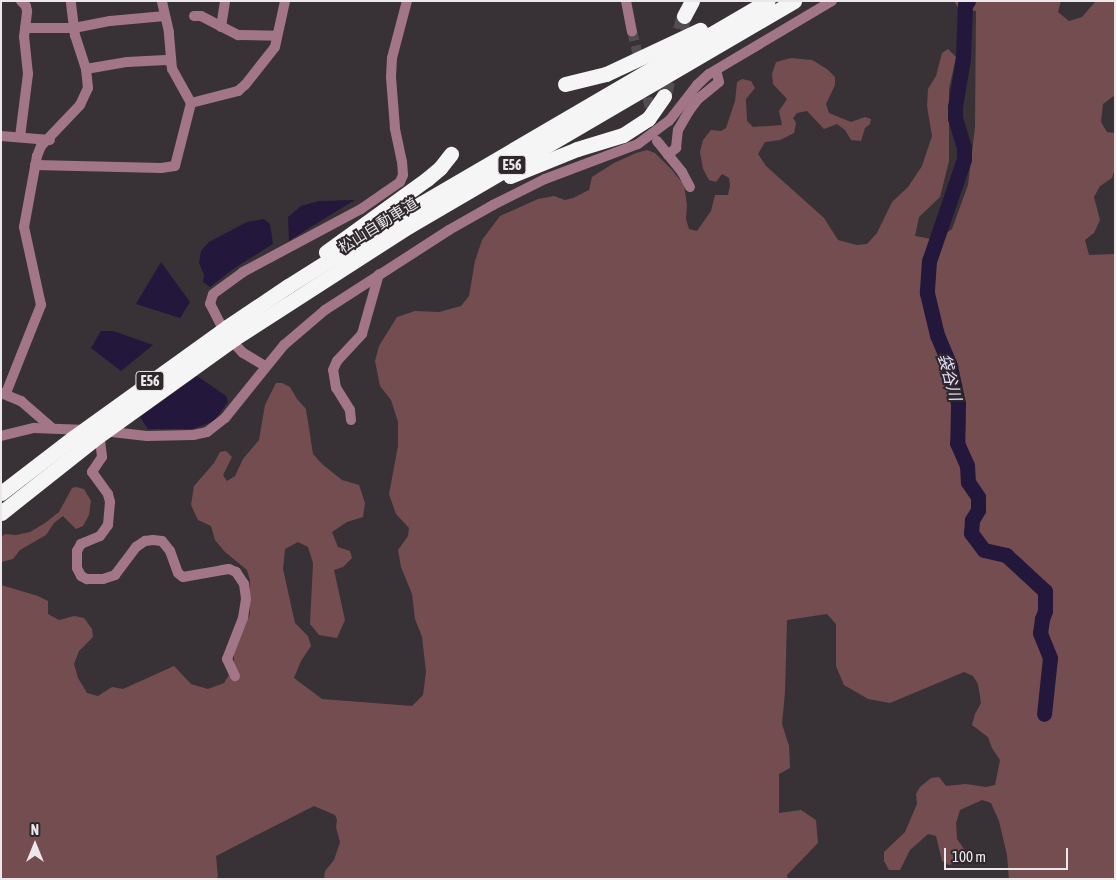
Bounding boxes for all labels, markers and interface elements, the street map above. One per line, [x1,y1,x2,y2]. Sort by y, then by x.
road number: E56 [497,154,527,176]
street label: 松山自動車道 [335,194,421,256]
water label: 袋谷川 [935,351,965,403]
road number: E56 [135,370,165,392]
north arrow [10,820,60,870]
text: N [31,822,39,838]
scale bar [946,838,1070,870]
text: 100 m [952,848,986,865]

